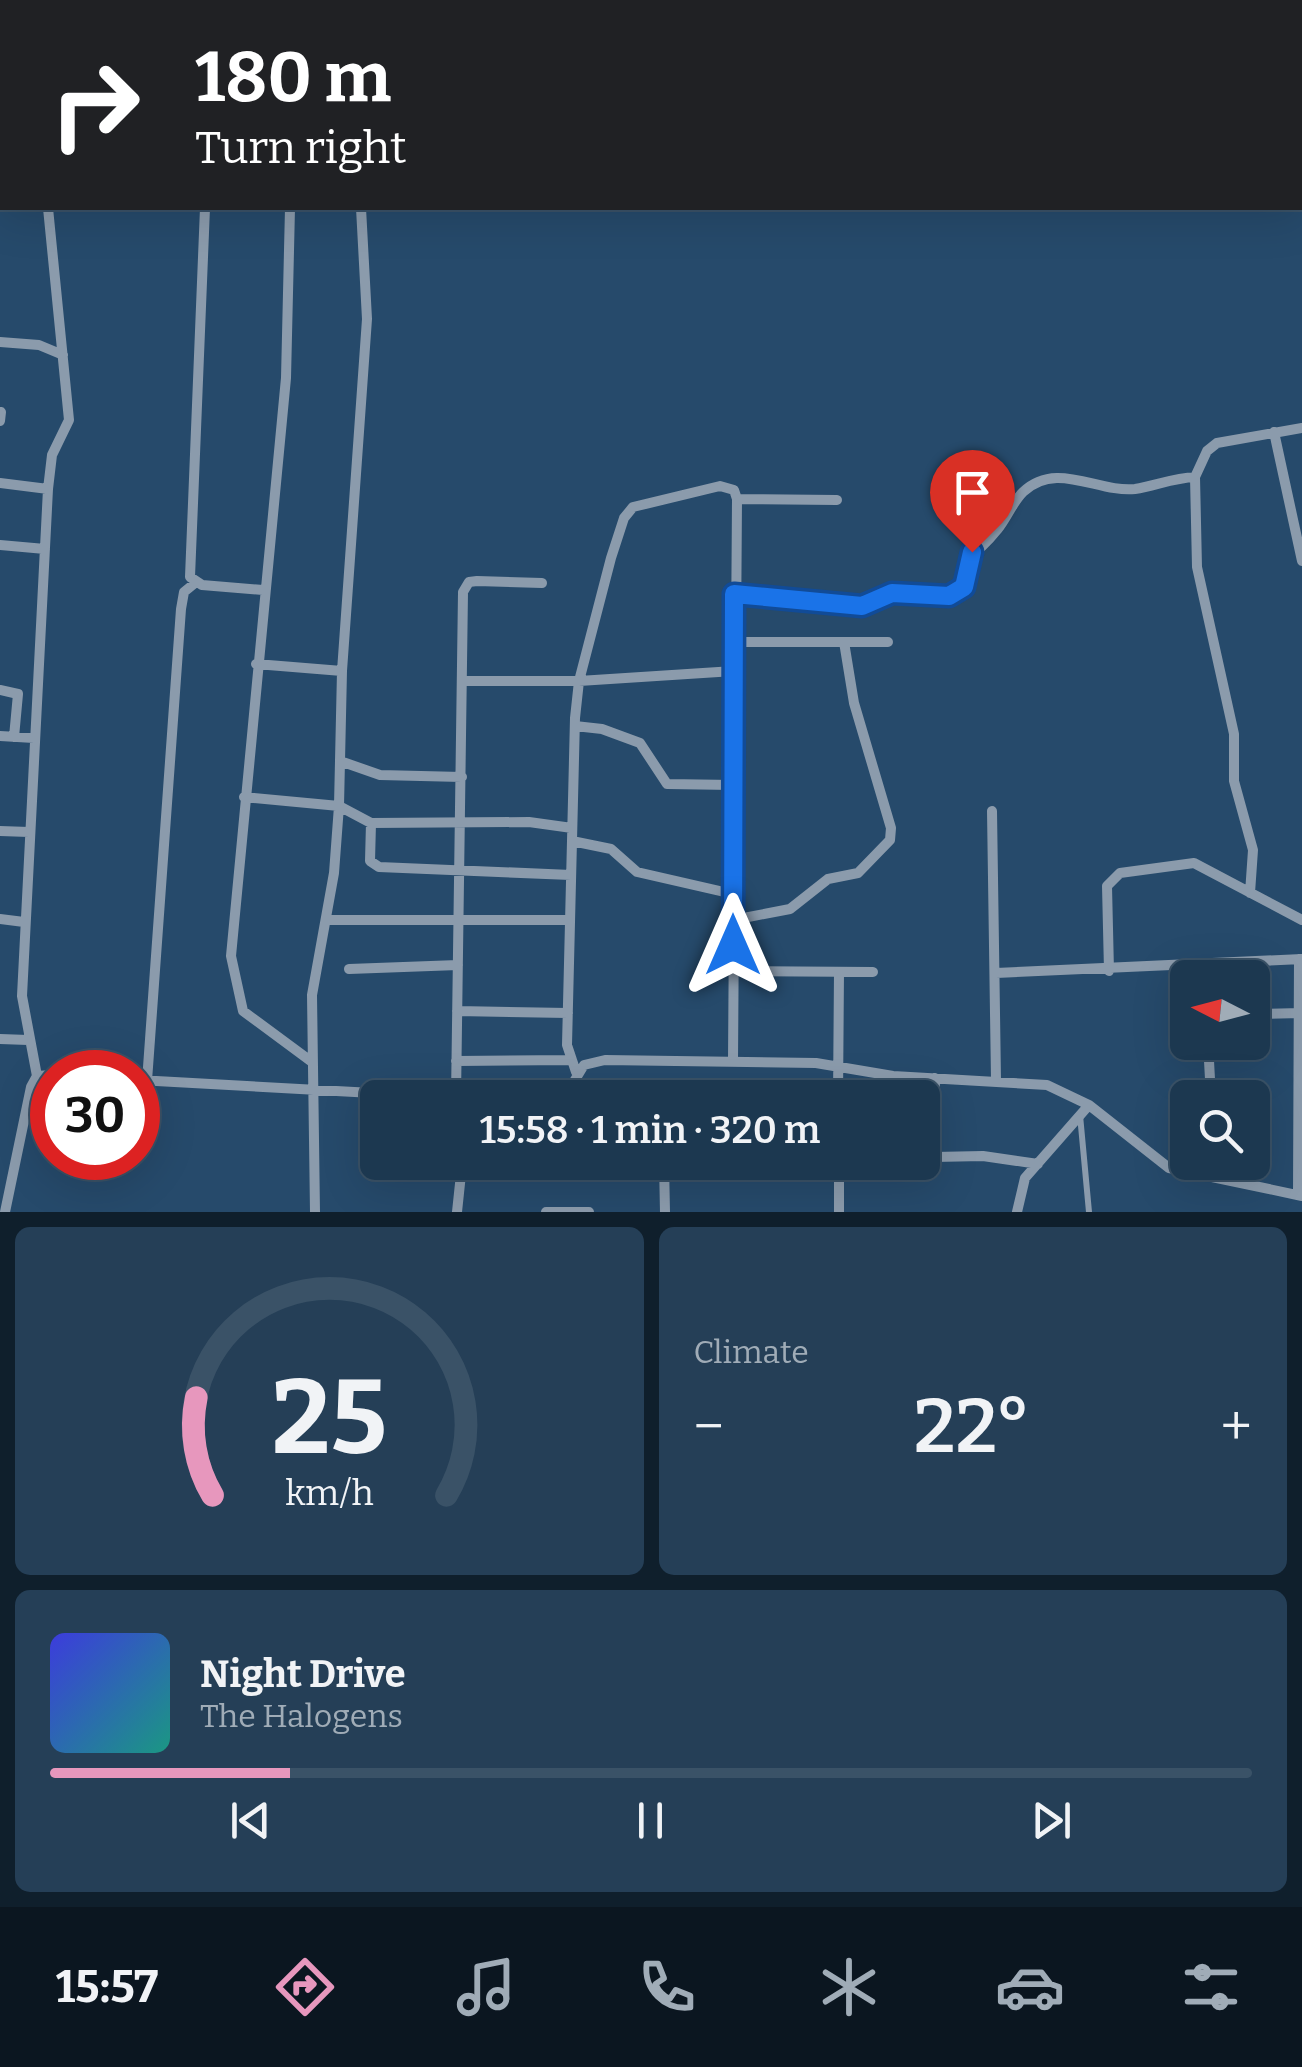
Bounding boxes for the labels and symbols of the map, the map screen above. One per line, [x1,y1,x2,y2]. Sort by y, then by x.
pin [930,450,1015,553]
position arrow [681,893,785,997]
north arrow [1170,960,1270,1060]
speed limit sign: 30 [30,1050,160,1180]

